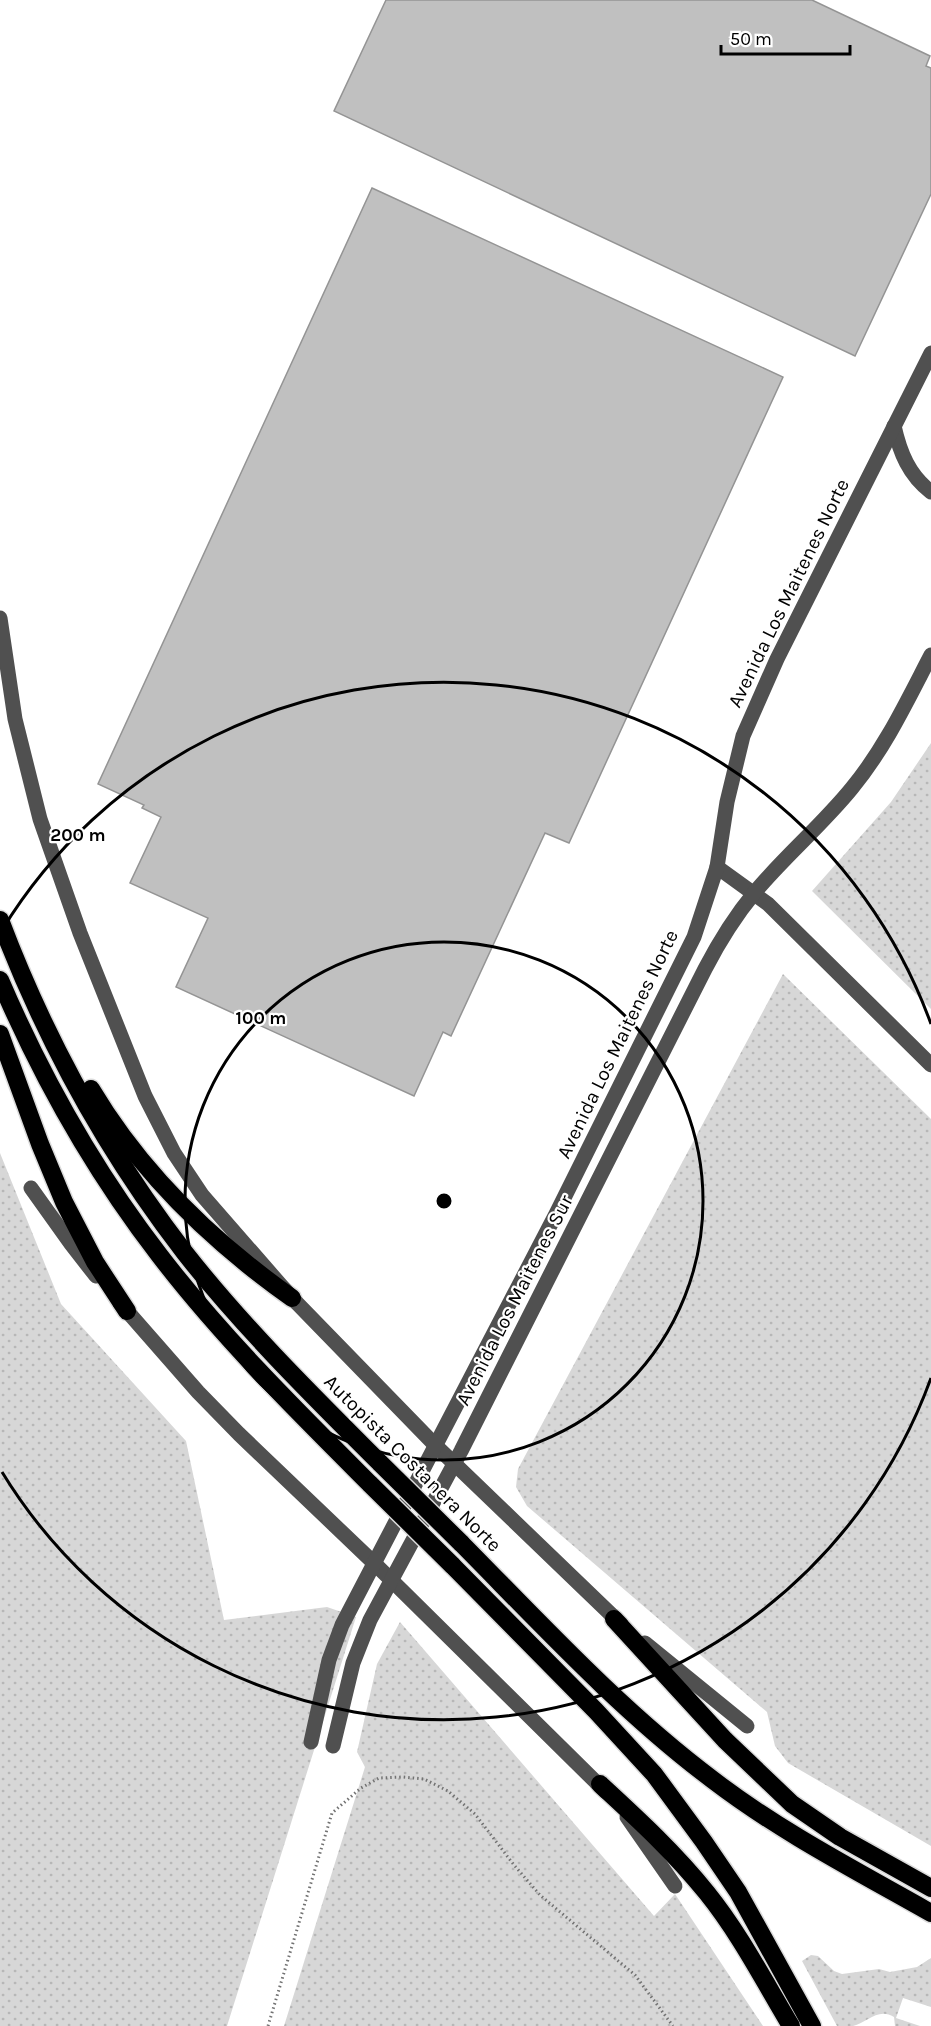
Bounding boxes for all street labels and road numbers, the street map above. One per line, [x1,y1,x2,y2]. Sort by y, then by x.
street label: Avenida Los Maitenes Norte [723,475,854,711]
street label: Avenida Los Maitenes Norte [552,926,683,1162]
street label: Avenida Los Maitenes Sur [451,1190,578,1409]
street label: Autopista Costanera Norte [319,1370,506,1557]

